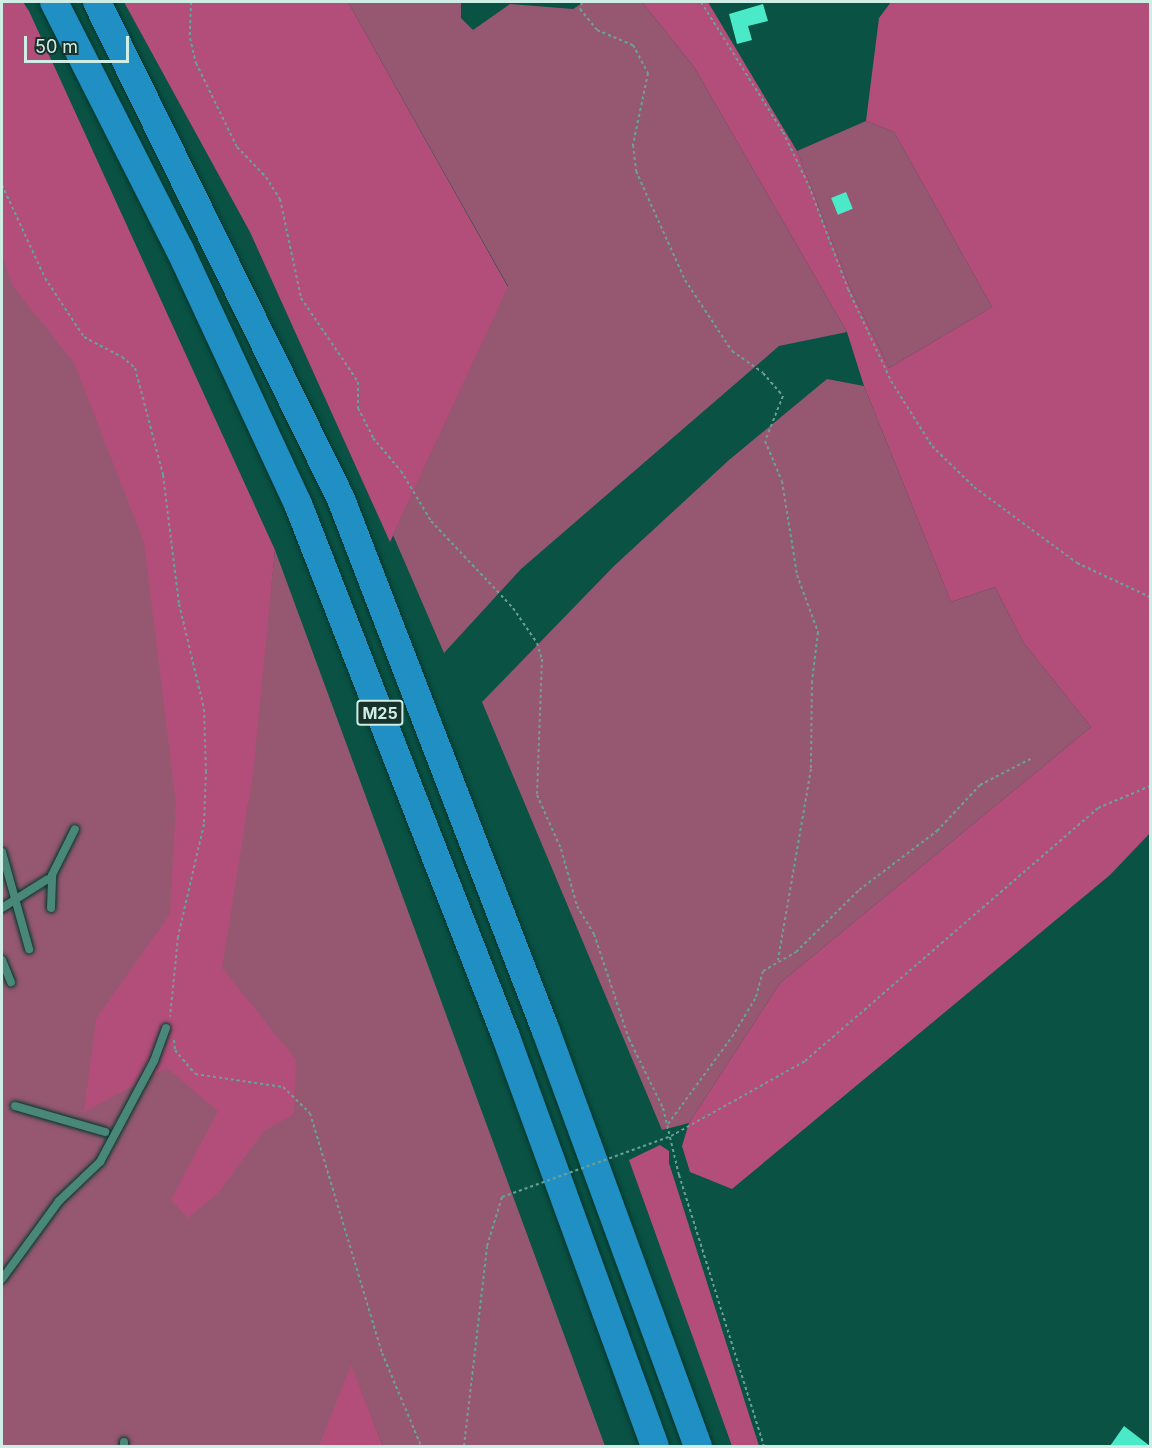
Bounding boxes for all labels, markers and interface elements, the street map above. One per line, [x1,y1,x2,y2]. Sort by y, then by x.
scale bar [27,24,132,62]
text: 50 m [35,36,78,57]
road number: M25 [356,700,404,726]

